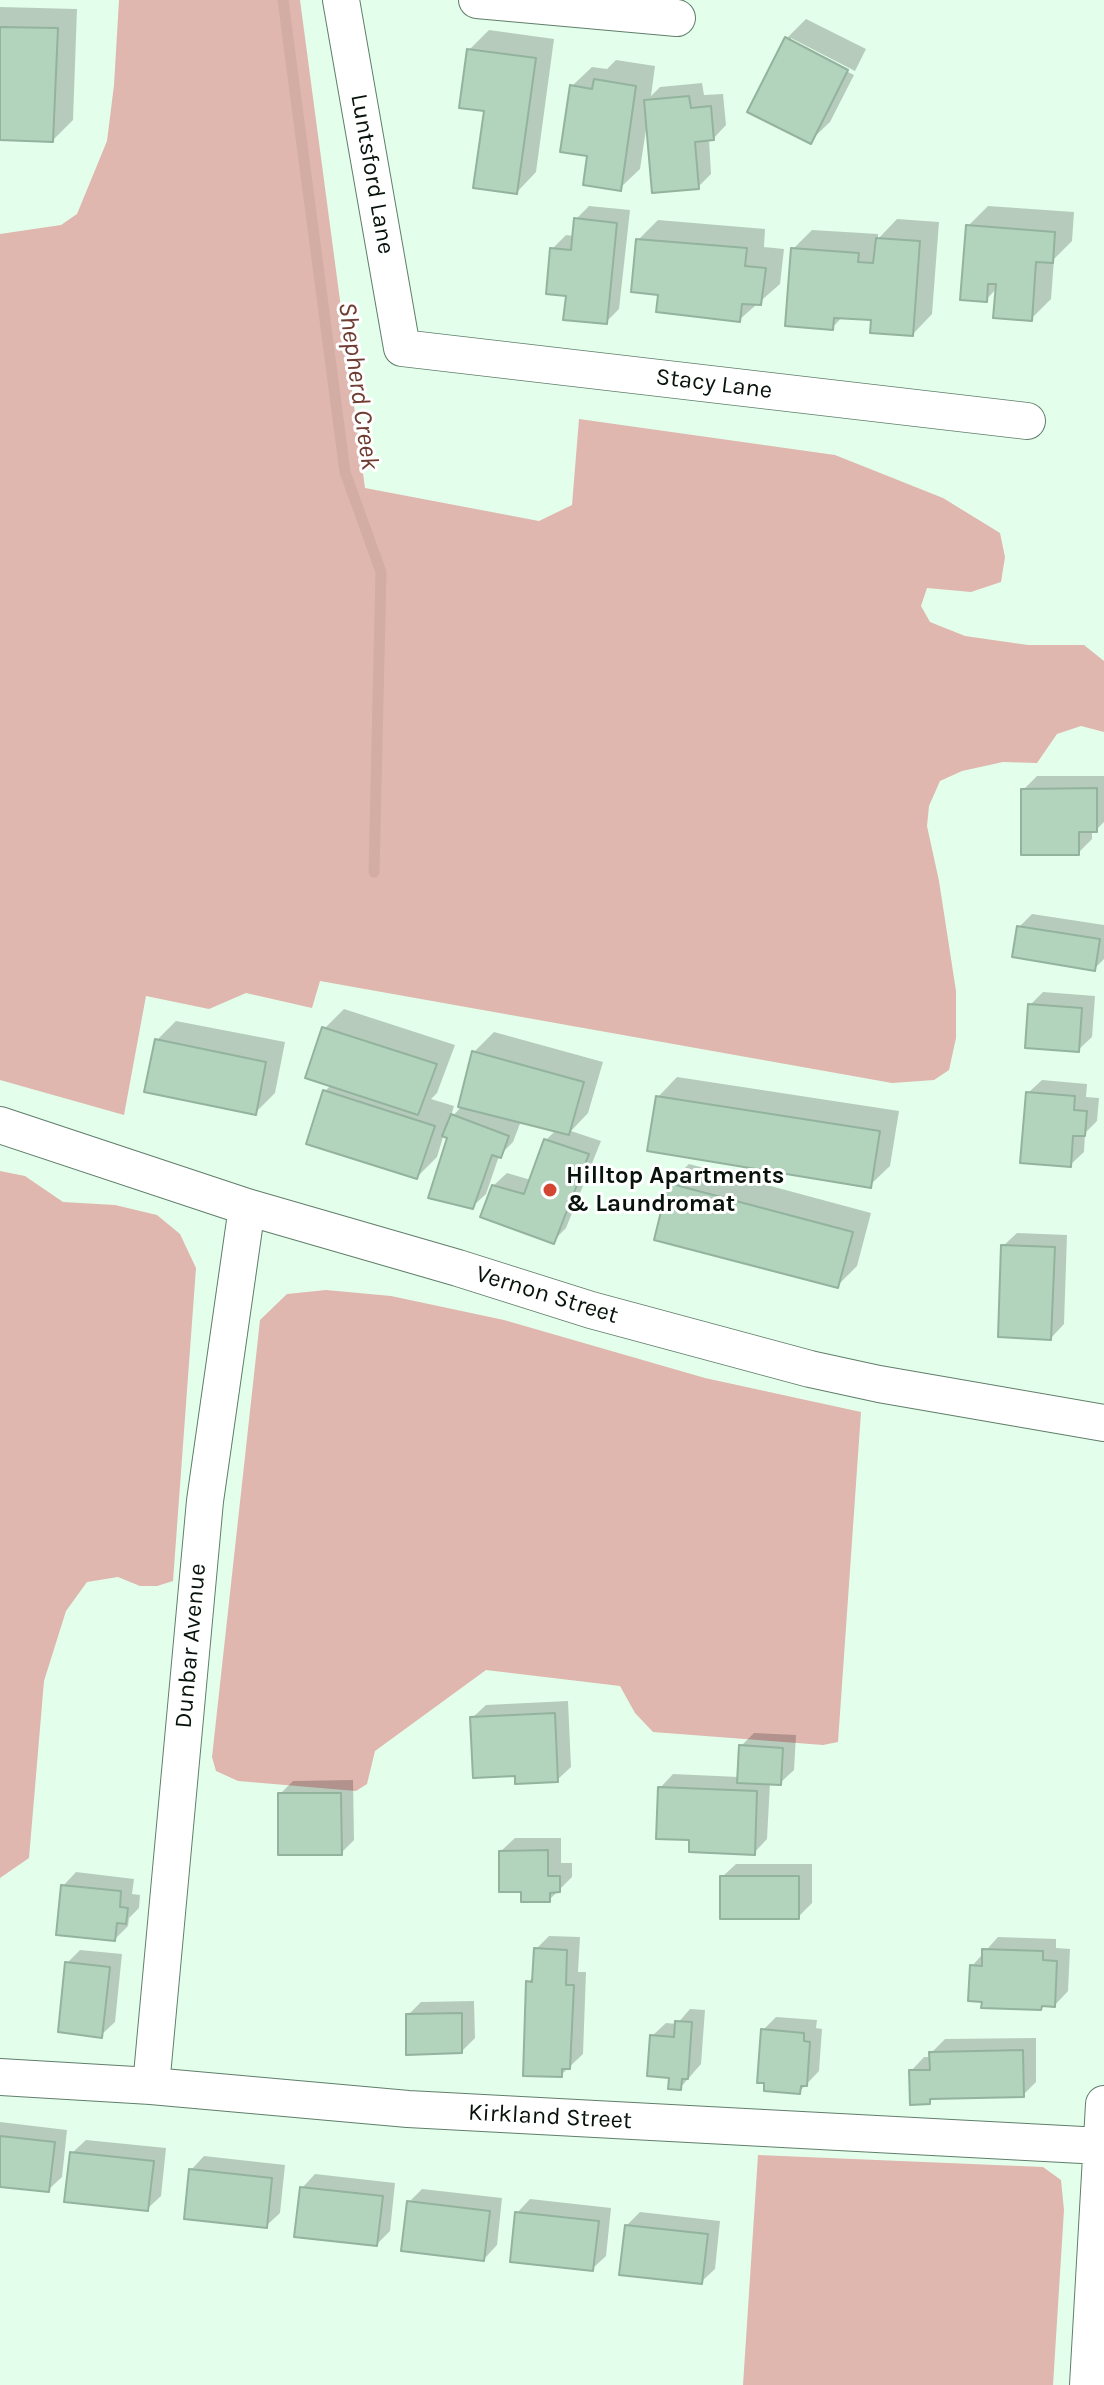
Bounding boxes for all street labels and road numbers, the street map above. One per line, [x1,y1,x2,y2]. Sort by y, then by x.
street label: Luntsford Lane [344,92,400,256]
street label: Stacy Lane [654,363,774,405]
street label: Vernon Street [472,1260,622,1330]
street label: Dunbar Avenue [169,1562,213,1730]
street label: Kirkland Street [467,2098,633,2136]

